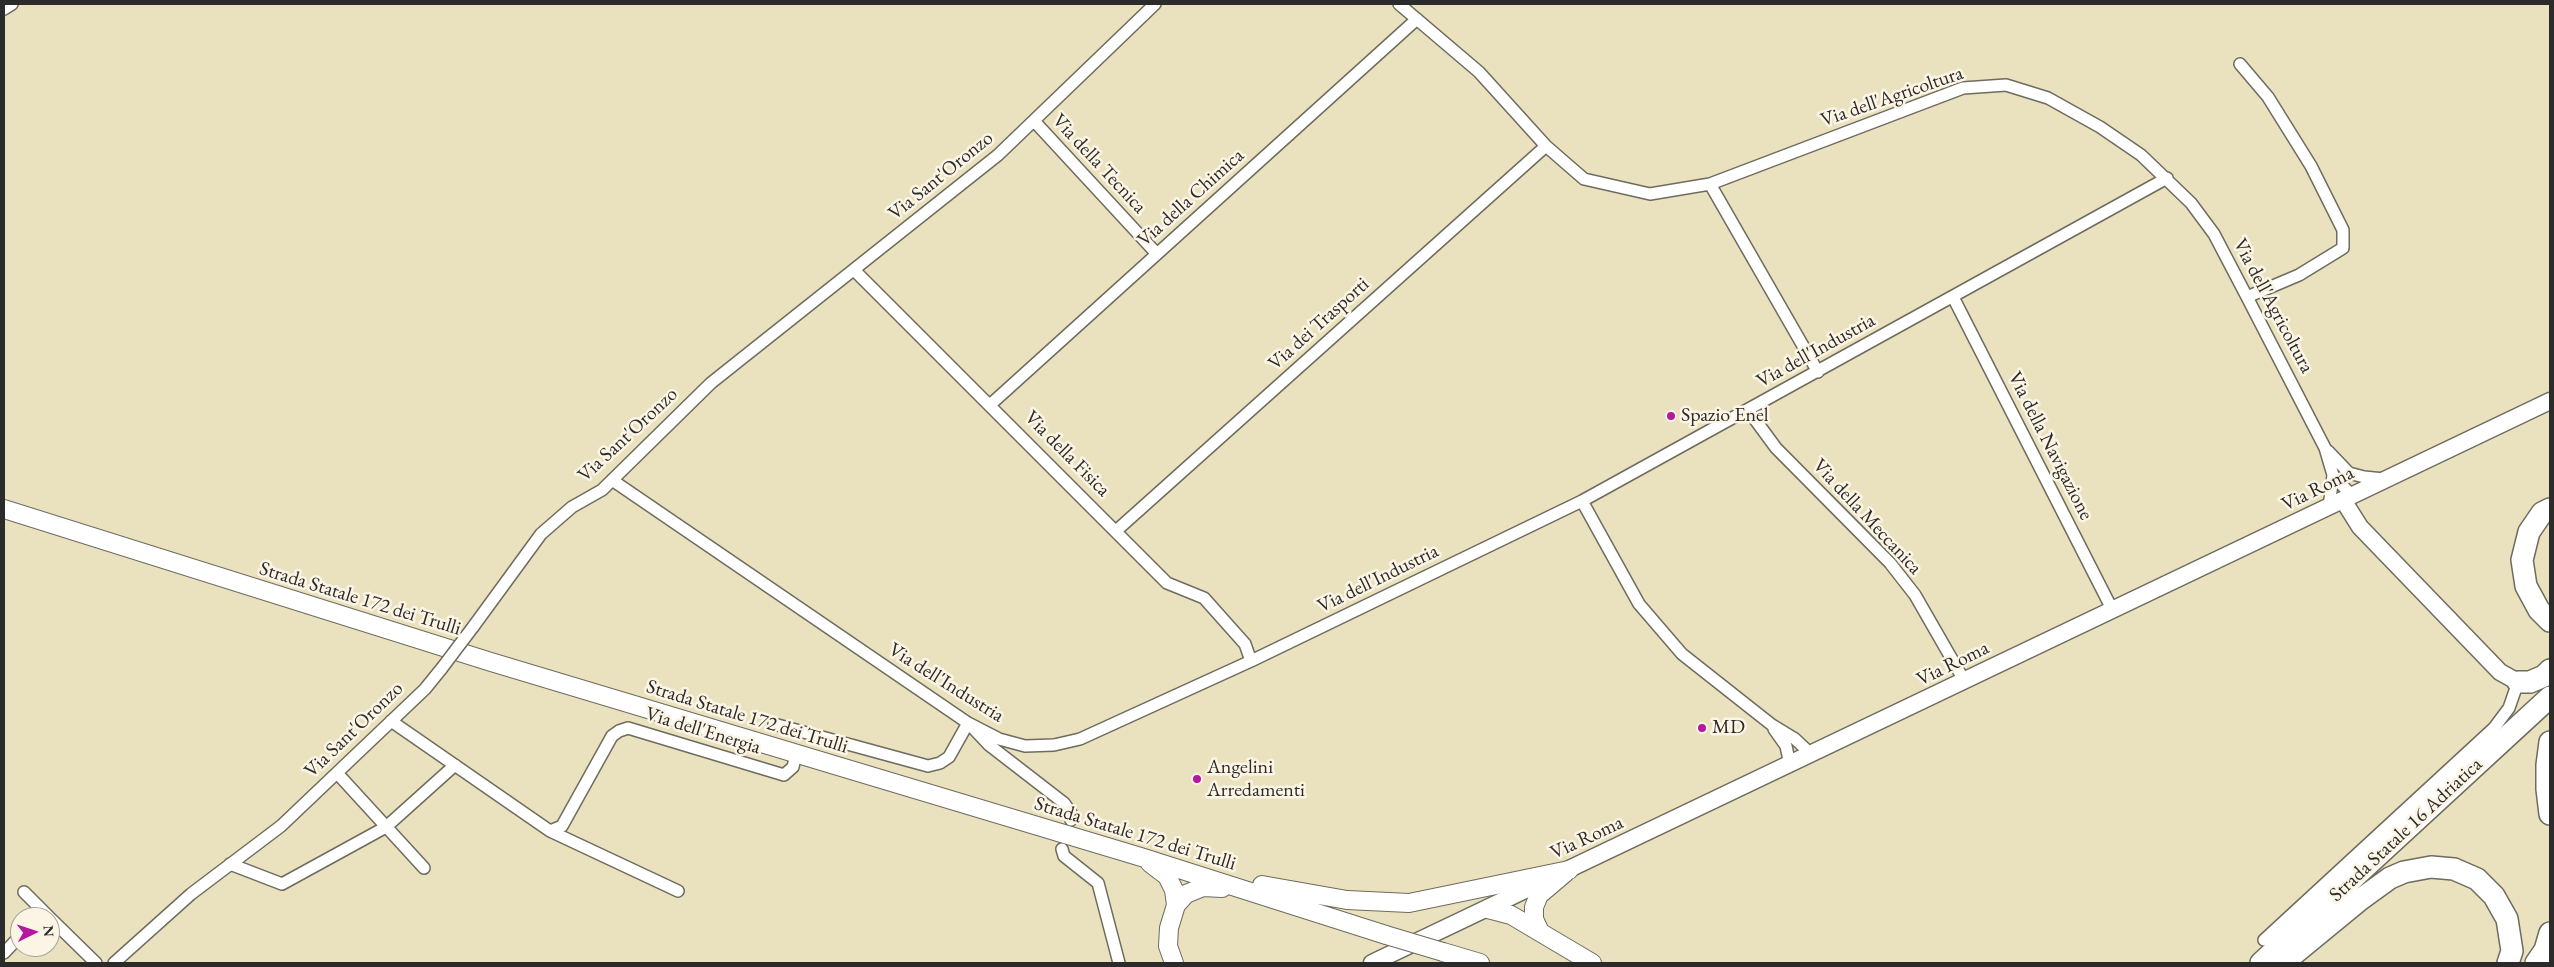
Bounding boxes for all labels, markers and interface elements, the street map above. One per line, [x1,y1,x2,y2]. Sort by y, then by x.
street label: Via dell'Agricoltura [1818,61,1966,133]
street label: Via della Tecnica [1047,109,1151,219]
street label: Via Sant'Oronzo [884,126,998,226]
street label: Via della Chimica [1133,144,1249,252]
street label: Via dell'Agricoltura [2227,235,2319,377]
street label: Via dei Trasporti [1264,272,1374,376]
street label: Via dell'Industria [1753,309,1879,393]
street label: Via della Navigazione [2002,368,2098,524]
street label: Via Sant'Oronzo [573,383,683,487]
place label: Spazio Enel [1681,404,1769,428]
street label: Via della Fisica [1019,406,1115,502]
marker: Spazio Enel [1665,410,1677,422]
street label: Via della Meccanica [1807,454,1927,580]
street label: Via Roma [2278,461,2358,517]
street label: Via dell'Industria [1314,539,1442,619]
street label: Strada Statale 172 dei Trulli [256,557,464,641]
street label: Via Roma [1913,636,1993,692]
street label: Via dell'Industria [884,638,1008,728]
street label: Strada Statale 172 dei Trulli [643,675,851,759]
street label: Via Sant'Oronzo [300,677,408,783]
street label: Via dell'Energia [642,702,764,760]
place label: MD [1712,716,1745,740]
marker: MD [1696,722,1708,734]
street label: Strada Statale 16 Adriatica [2325,753,2487,907]
place label: Angelini Arredamenti [1207,756,1305,803]
marker: Angelini Arredamenti [1191,773,1203,785]
street label: Strada Statale 172 dei Trulli [1031,792,1239,876]
street label: Via Roma [1547,811,1627,865]
north arrow [10,907,60,957]
text: N [40,925,58,937]

